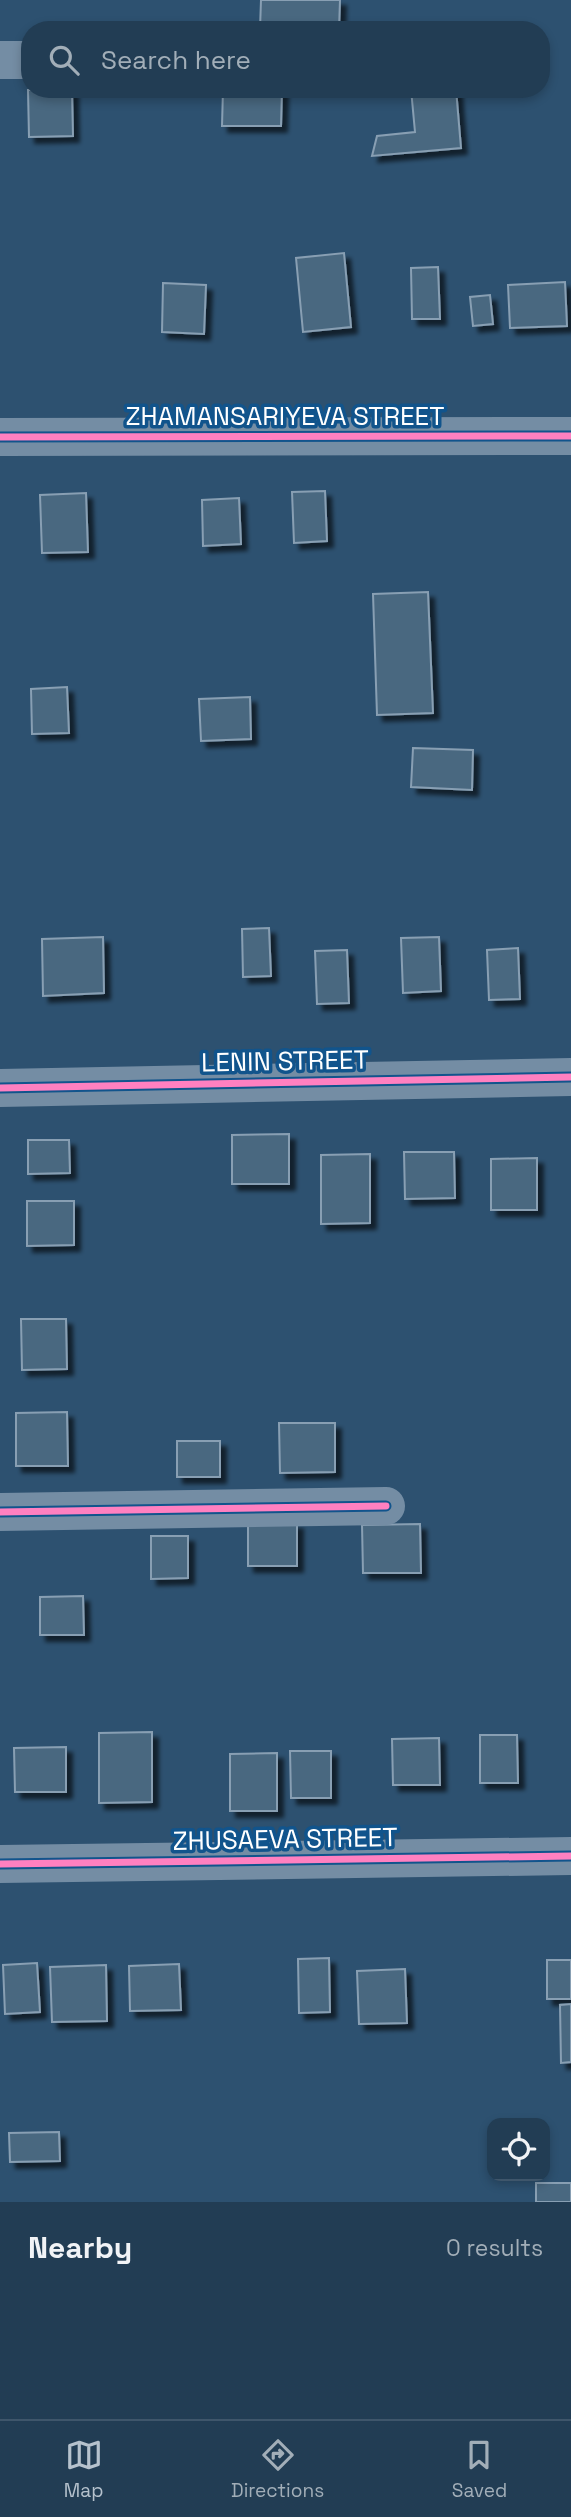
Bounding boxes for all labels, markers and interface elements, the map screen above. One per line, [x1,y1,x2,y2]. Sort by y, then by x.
search box [21,21,550,98]
icon: search [45,41,83,79]
text: Search here [101,43,251,77]
street label: ZHAMANSARIYEVA STREET [126,399,444,433]
street label: LENIN STREET [201,1043,369,1079]
street label: ZHUSAEVA STREET [172,1820,398,1858]
map controls [487,2118,550,2181]
button: locate [487,2118,550,2181]
text: Nearby [28,2228,132,2267]
text: 0 results [446,2233,543,2263]
tab: Map [64,2436,103,2503]
tab: Directions [231,2436,324,2503]
tab: Saved [452,2436,507,2503]

